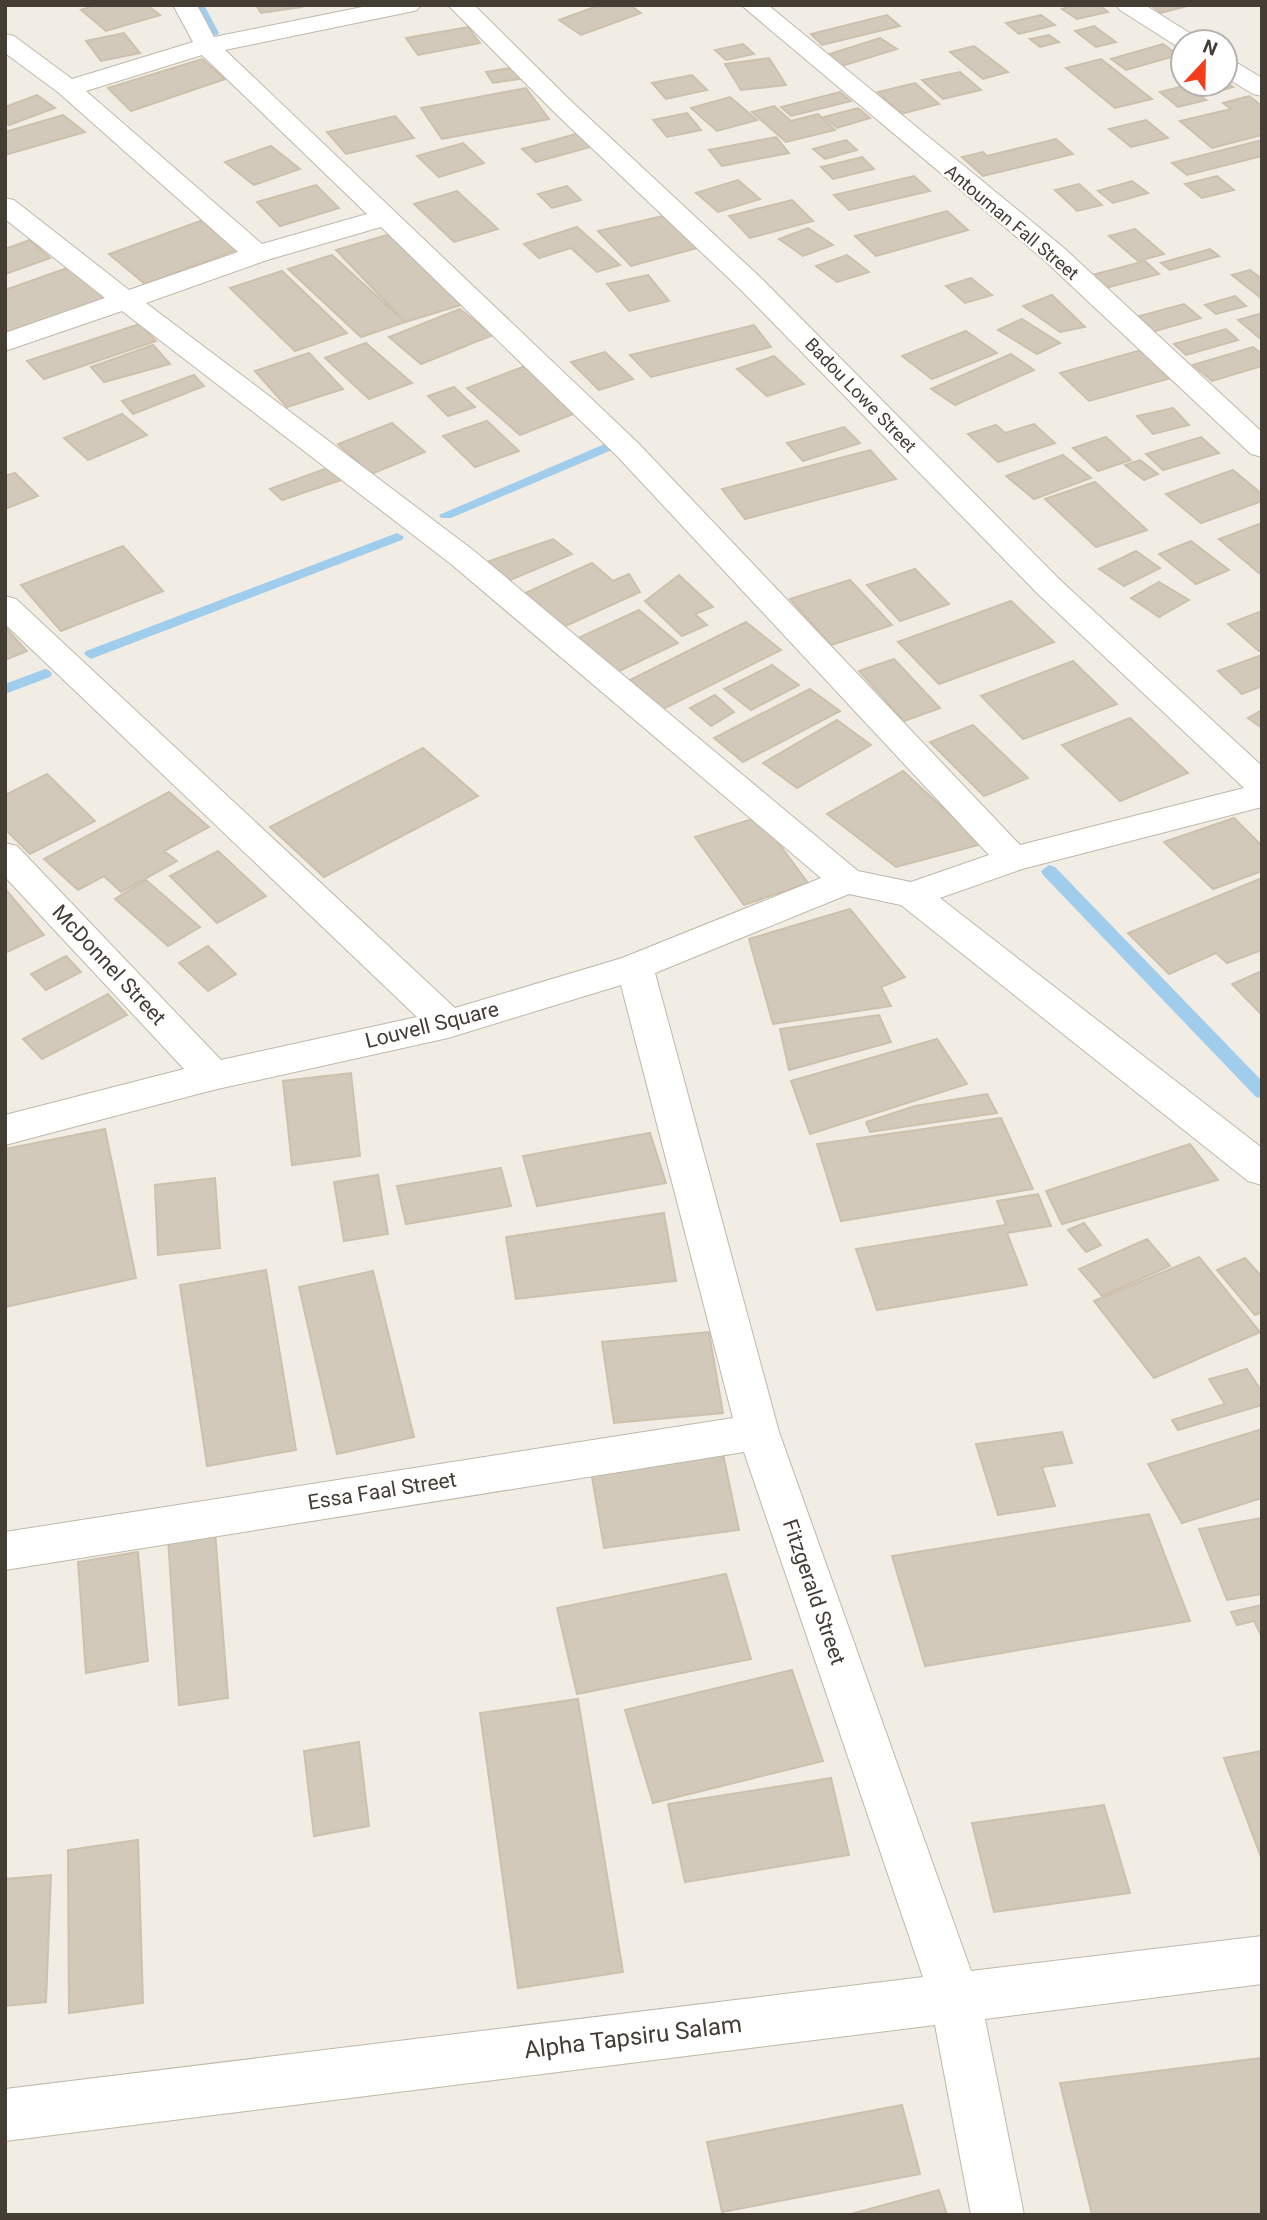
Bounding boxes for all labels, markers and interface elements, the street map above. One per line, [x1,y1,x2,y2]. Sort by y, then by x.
north arrow [1169,28,1239,98]
text: N [1200,35,1221,61]
street label: Antouman Fall Street [941,160,1083,284]
street label: Badou Lowe Street [801,333,921,457]
street label: McDonnel Street [47,900,171,1030]
street label: Louvell Square [363,997,501,1053]
street label: Essa Faal Street [306,1467,458,1515]
street label: Fitzgerald Street [778,1516,850,1668]
street label: Alpha Tapsiru Salam [523,2010,743,2064]

